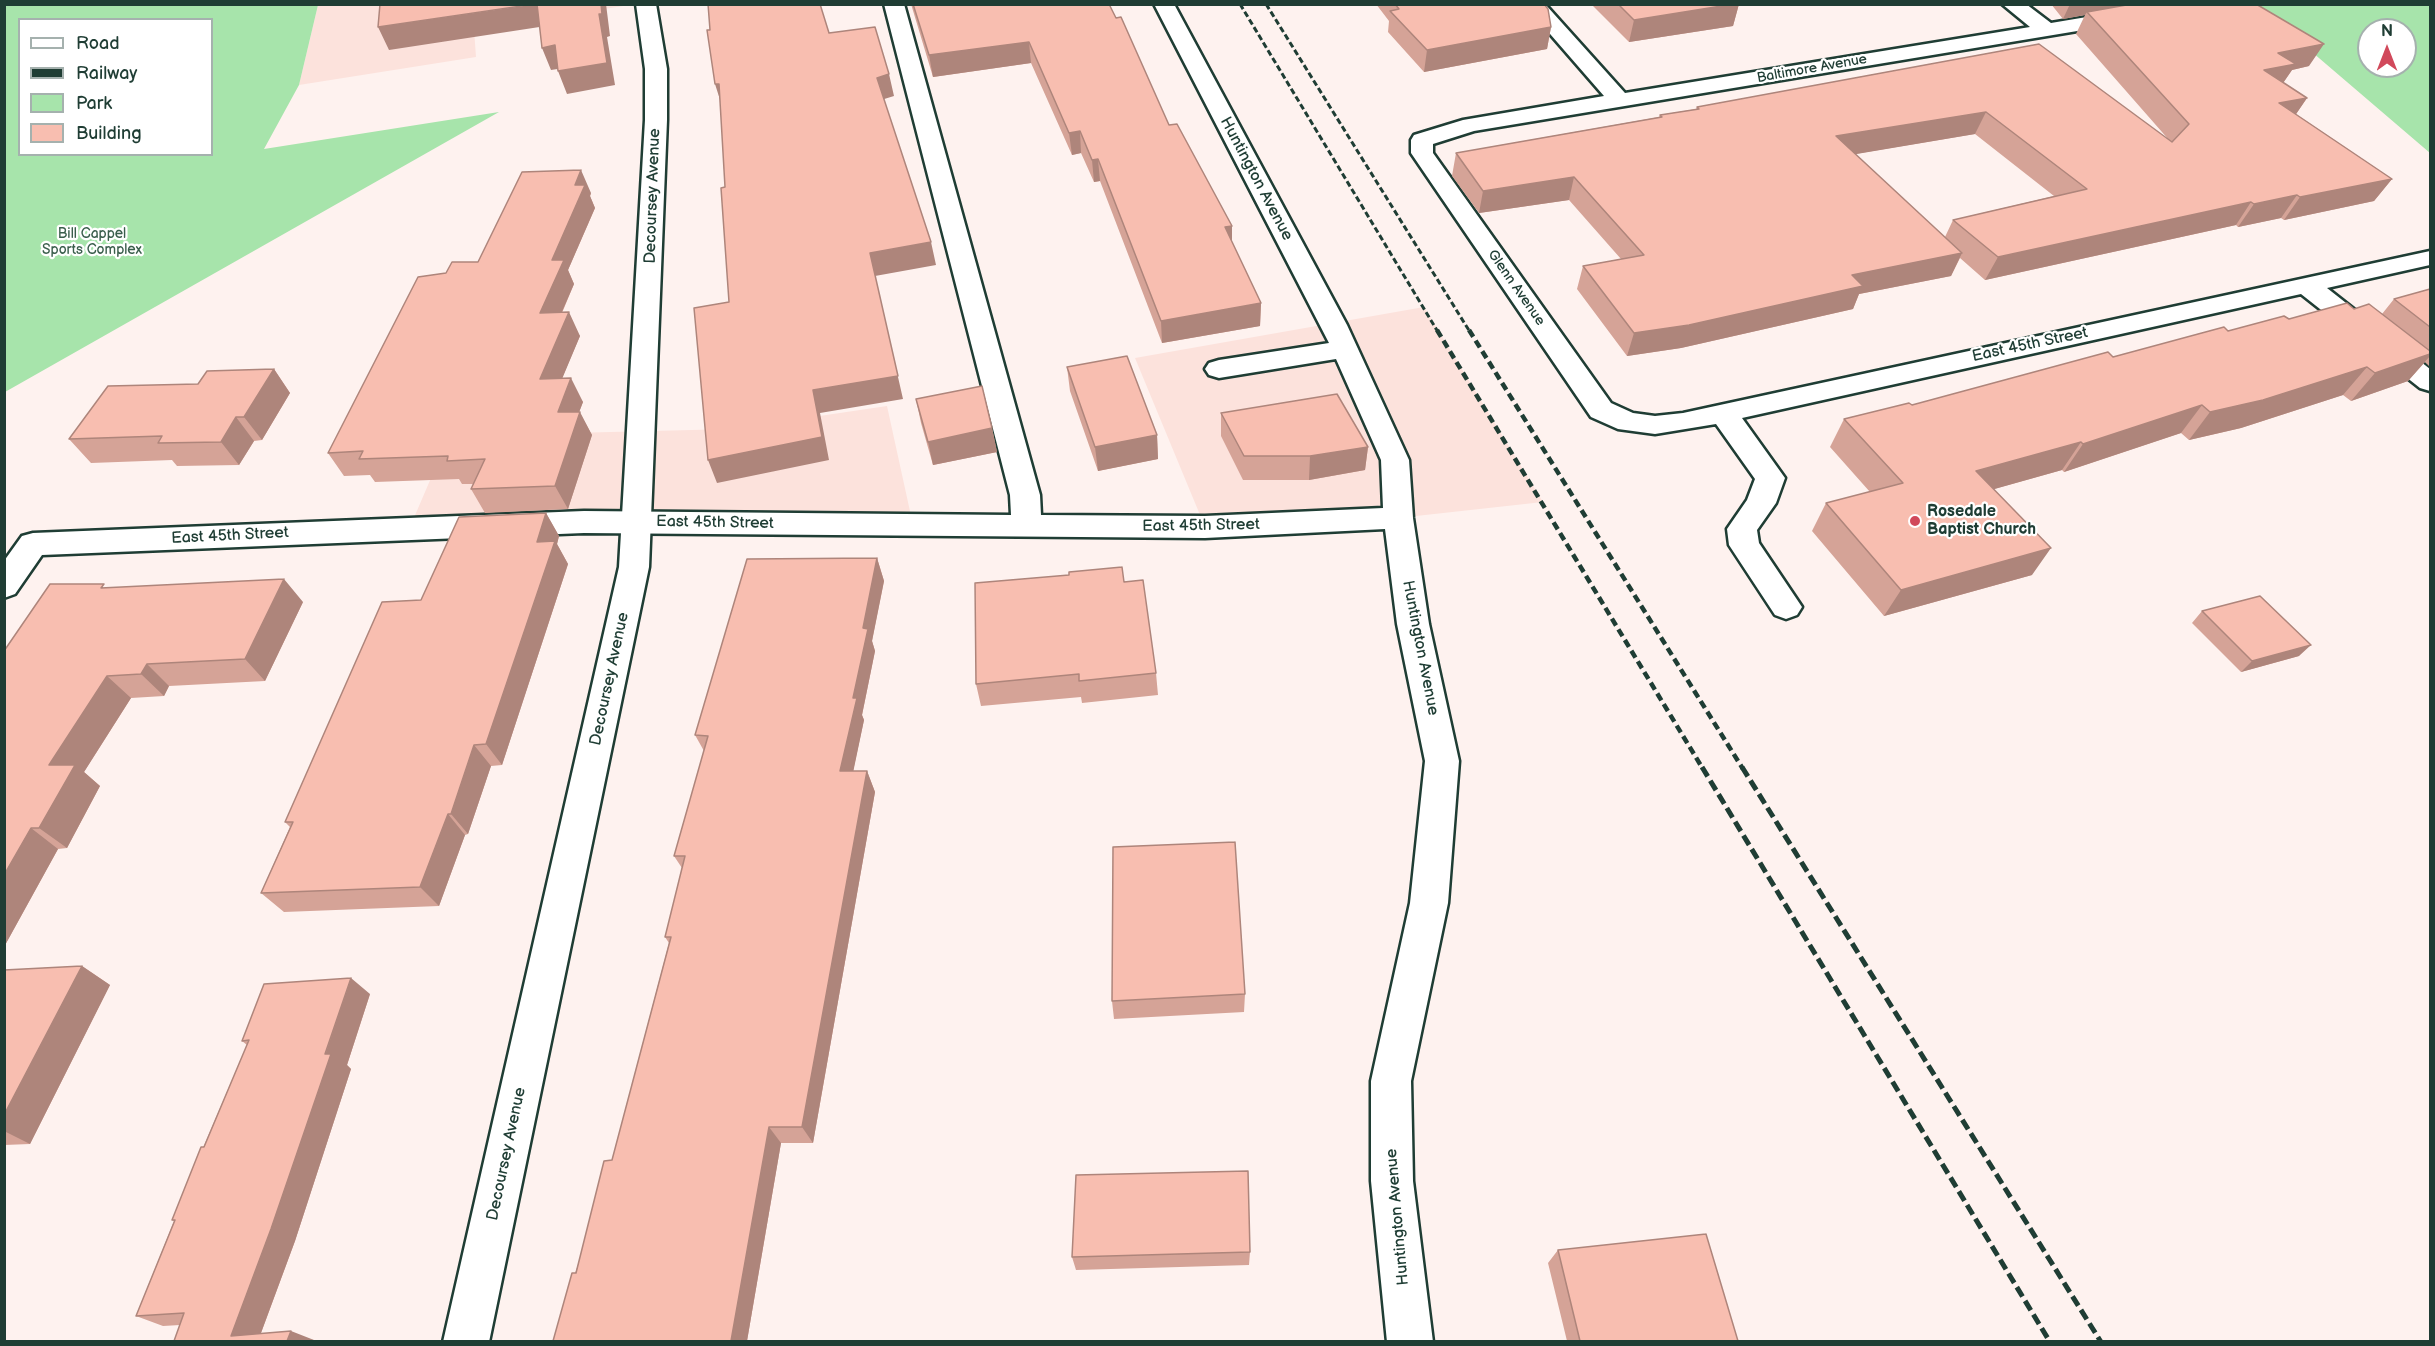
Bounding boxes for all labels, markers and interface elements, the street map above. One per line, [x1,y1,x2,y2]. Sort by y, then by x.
legend [18,18,213,156]
north arrow [2357,18,2417,78]
text: N [2381,22,2393,41]
text: Road [76,33,120,54]
street label: Baltimore Avenue [1756,51,1868,87]
text: Railway [76,63,138,84]
text: Park [76,93,112,114]
street label: Huntington Avenue [1215,114,1297,244]
text: Building [76,123,142,144]
street label: Decoursey Avenue [641,128,665,264]
park label: Bill Cappel Sports Complex [42,226,142,258]
street label: Glenn Avenue [1484,247,1548,329]
street label: East 45th Street [1970,323,2090,367]
place label: Rosedale Baptist Church [1927,502,2036,540]
street label: East 45th Street [656,512,774,534]
marker: Rosedale Baptist Church [1908,514,1922,528]
street label: East 45th Street [1142,515,1260,537]
street label: East 45th Street [171,523,289,549]
street label: Huntington Avenue [1397,579,1443,717]
street label: Decoursey Avenue [587,611,633,747]
street label: Decoursey Avenue [484,1086,530,1222]
street label: Huntington Avenue [1382,1148,1414,1286]

